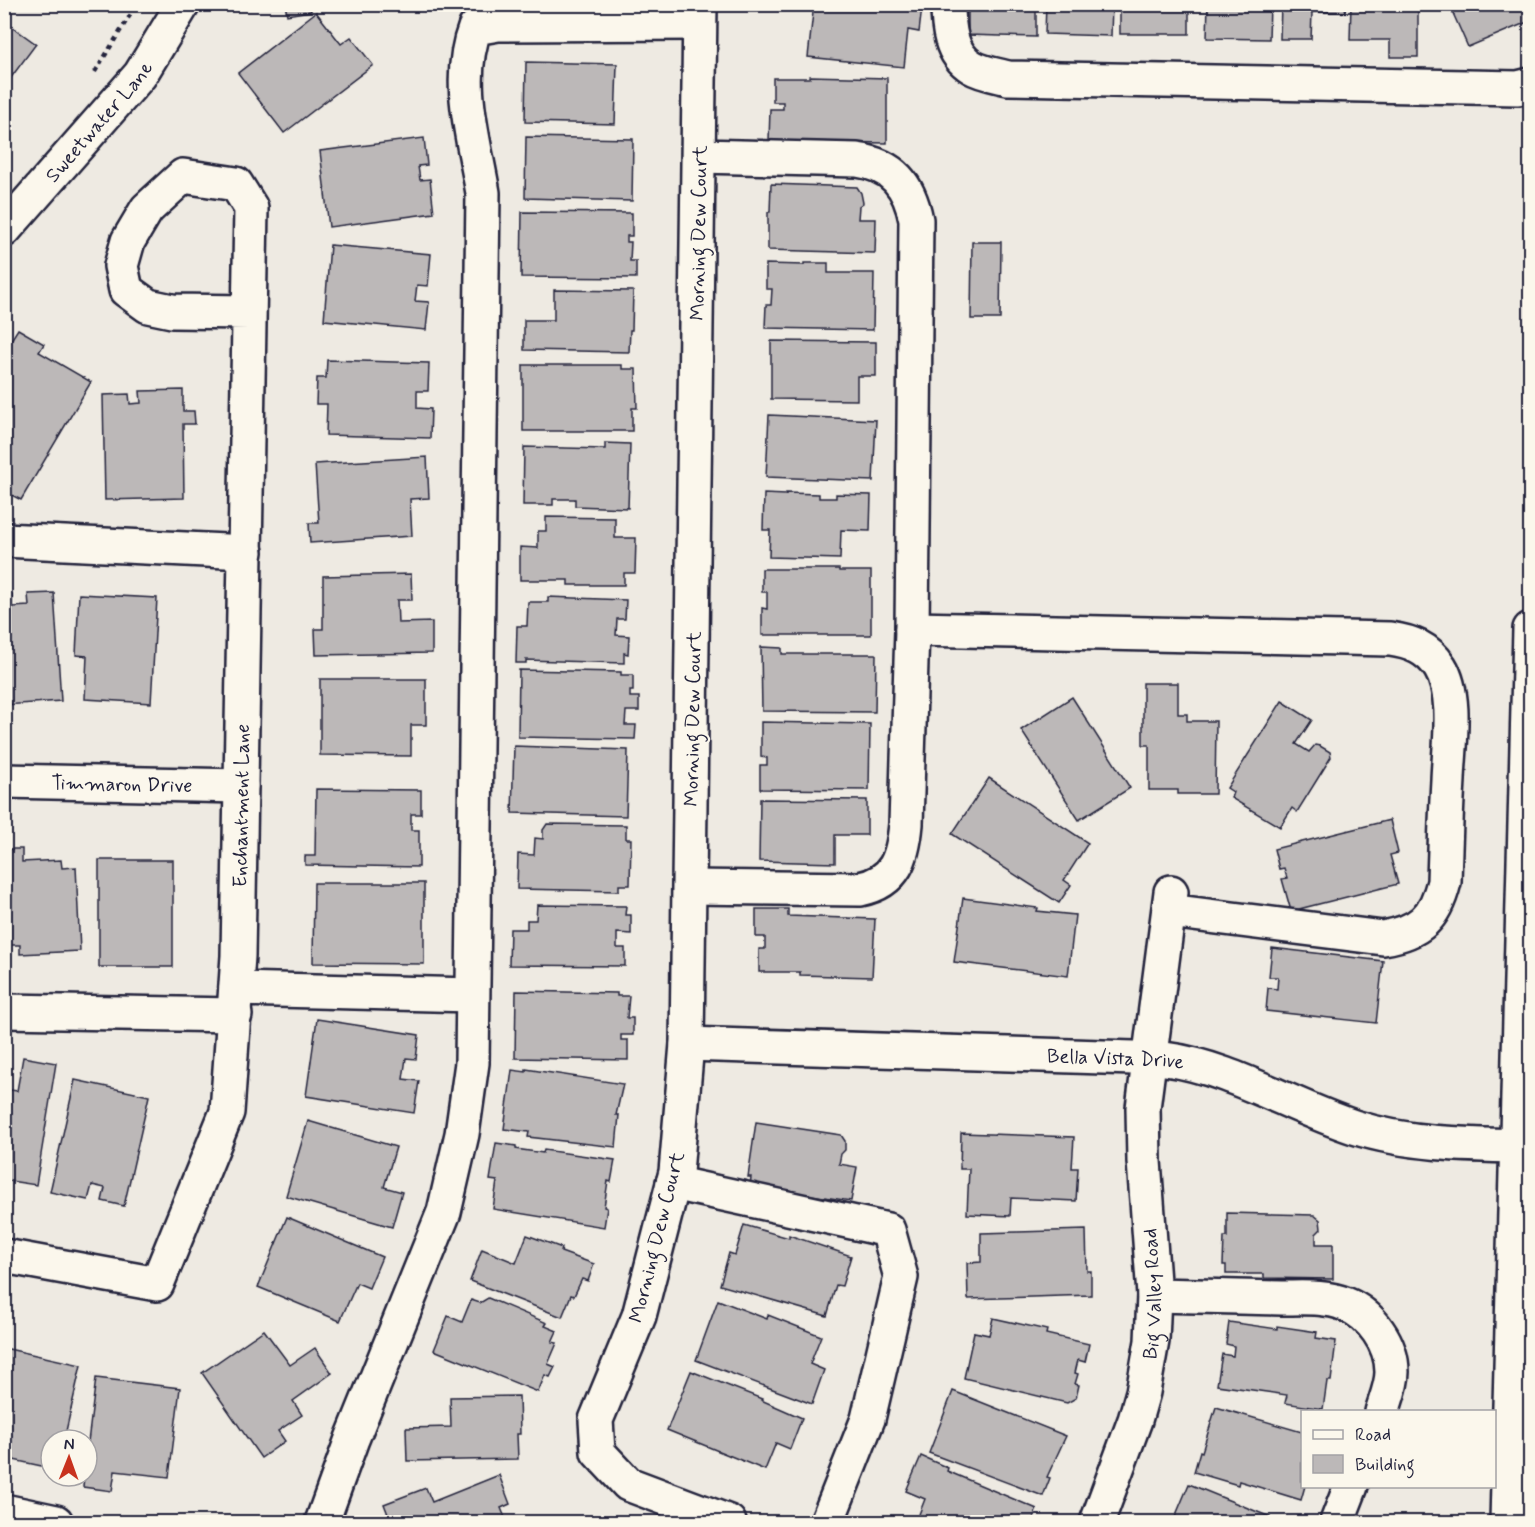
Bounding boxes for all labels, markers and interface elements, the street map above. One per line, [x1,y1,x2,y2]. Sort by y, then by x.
street label: Sweetwater Lane [40,57,160,189]
street label: Morning Dew Court [684,145,717,321]
street label: Morning Dew Court [678,631,711,807]
street label: Enchantment Lane [227,724,257,888]
street label: Timmaron Drive [51,770,193,800]
street label: Bella Vista Drive [1046,1043,1187,1077]
street label: Morning Dew Court [623,1149,694,1326]
street label: Big Valley Road [1137,1227,1169,1362]
legend [1301,1410,1496,1488]
text: Road [1355,1423,1391,1447]
north arrow [39,1428,99,1488]
text: N [64,1434,75,1455]
text: Building [1355,1453,1415,1479]

